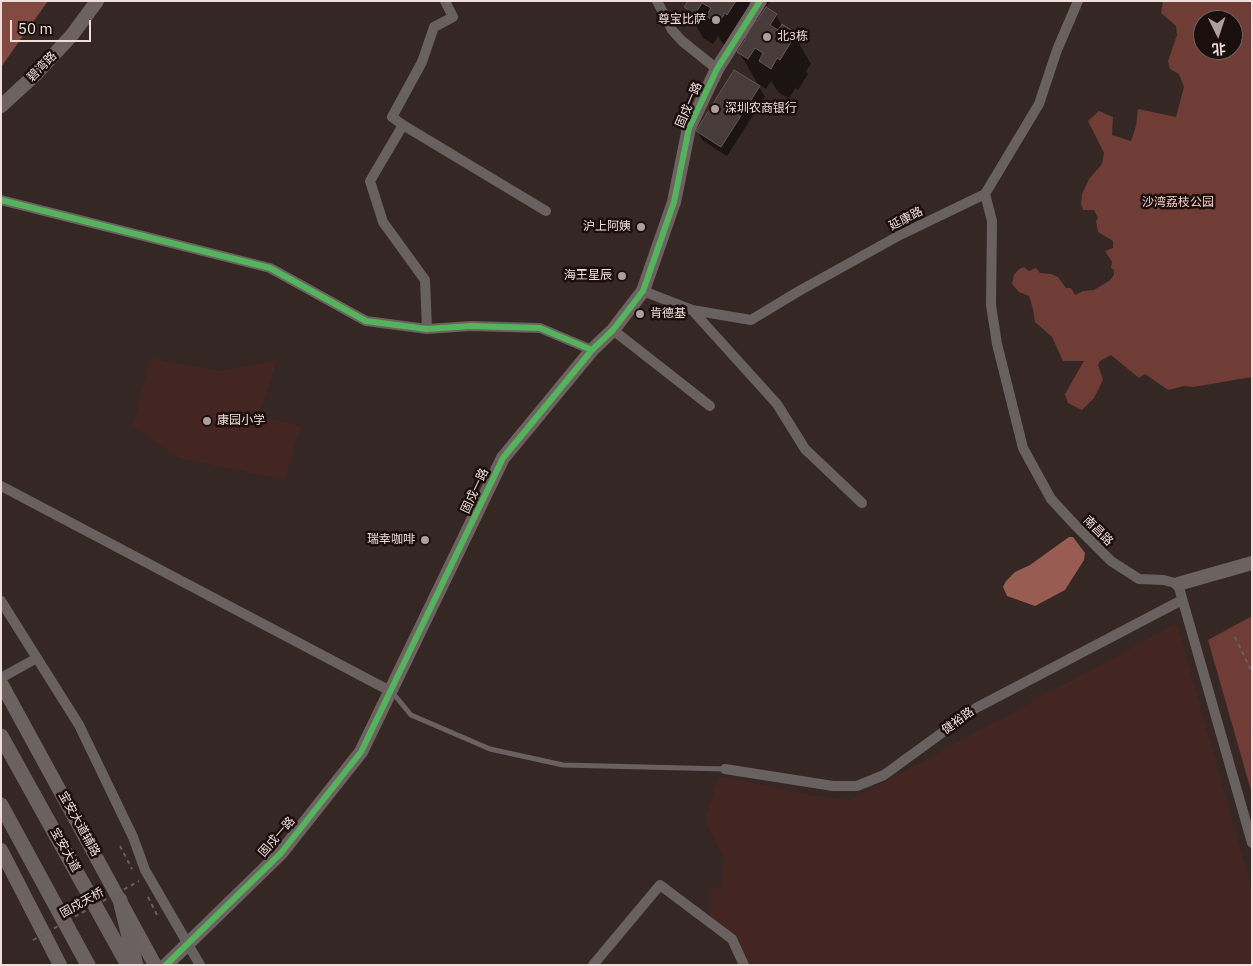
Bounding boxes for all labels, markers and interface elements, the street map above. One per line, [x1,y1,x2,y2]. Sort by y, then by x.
scale bar [12,10,94,42]
north arrow [1193,10,1243,60]
place label: 尊宝比萨 [658,13,706,27]
marker: 尊宝比萨 [710,14,722,26]
text: 50 m [18,19,53,38]
place label: 北3栋 [777,30,808,44]
marker: 北3栋 [761,31,773,43]
text: 北 [1211,39,1227,58]
street label: 碧湾路 [24,49,60,85]
street label: 固戍一路 [673,80,705,130]
place label: 深圳农商银行 [725,102,797,116]
marker: 深圳农商银行 [709,103,721,115]
park label: 沙湾荔枝公园 [1142,196,1214,210]
street label: 延康路 [887,204,925,234]
place label: 沪上阿姨 [583,220,631,234]
marker: 沪上阿姨 [635,221,647,233]
place label: 海王星辰 [564,269,612,283]
marker: 海王星辰 [616,270,628,282]
place label: 肯德基 [650,307,686,321]
marker: 肯德基 [634,308,646,320]
place label: 康园小学 [217,414,265,428]
marker: 康园小学 [201,415,213,427]
street label: 固戍一路 [458,466,492,516]
street label: 南昌路 [1080,513,1116,549]
place label: 瑞幸咖啡 [367,533,415,547]
marker: 瑞幸咖啡 [419,534,431,546]
street label: 健裕路 [939,705,977,737]
street label: 宝安大道辅路 [55,789,103,859]
street label: 固戍一路 [256,814,298,860]
street label: 宝安大道 [47,826,83,874]
street label: 固戍天桥 [58,885,106,921]

